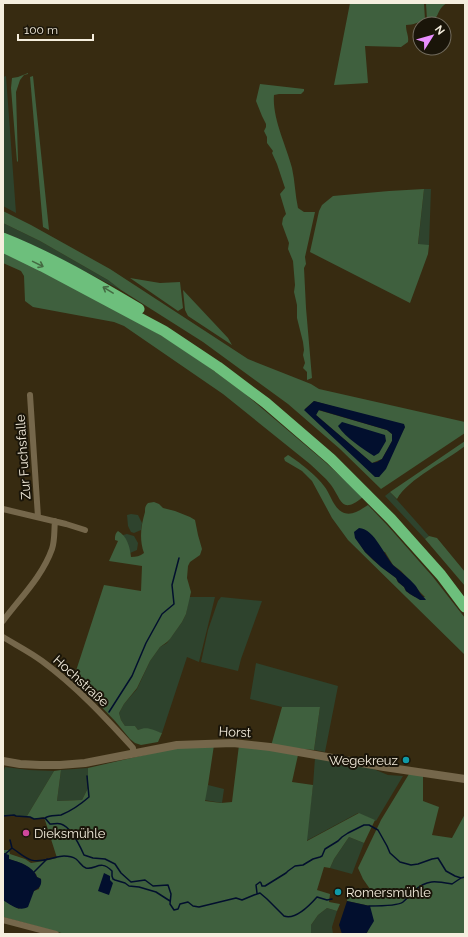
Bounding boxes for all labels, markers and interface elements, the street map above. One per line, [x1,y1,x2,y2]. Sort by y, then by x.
scale bar [18,16,93,42]
north arrow [412,16,452,56]
text: 100 m [24,23,58,37]
text: N [432,23,447,38]
one-way arrow [32,261,44,268]
one-way arrow [102,286,114,294]
street label: Zur Fuchsfalle [13,414,33,500]
street label: Hochstraße [50,652,112,710]
street label: Horst [218,724,252,740]
place label: Wegekreuz [329,753,398,768]
marker: Wegekreuz [401,755,411,765]
place label: Dieksmühle [34,826,106,841]
marker: Dieksmühle [21,828,31,838]
place label: Romersmühle [346,885,431,900]
marker: Romersmühle [333,887,343,897]

